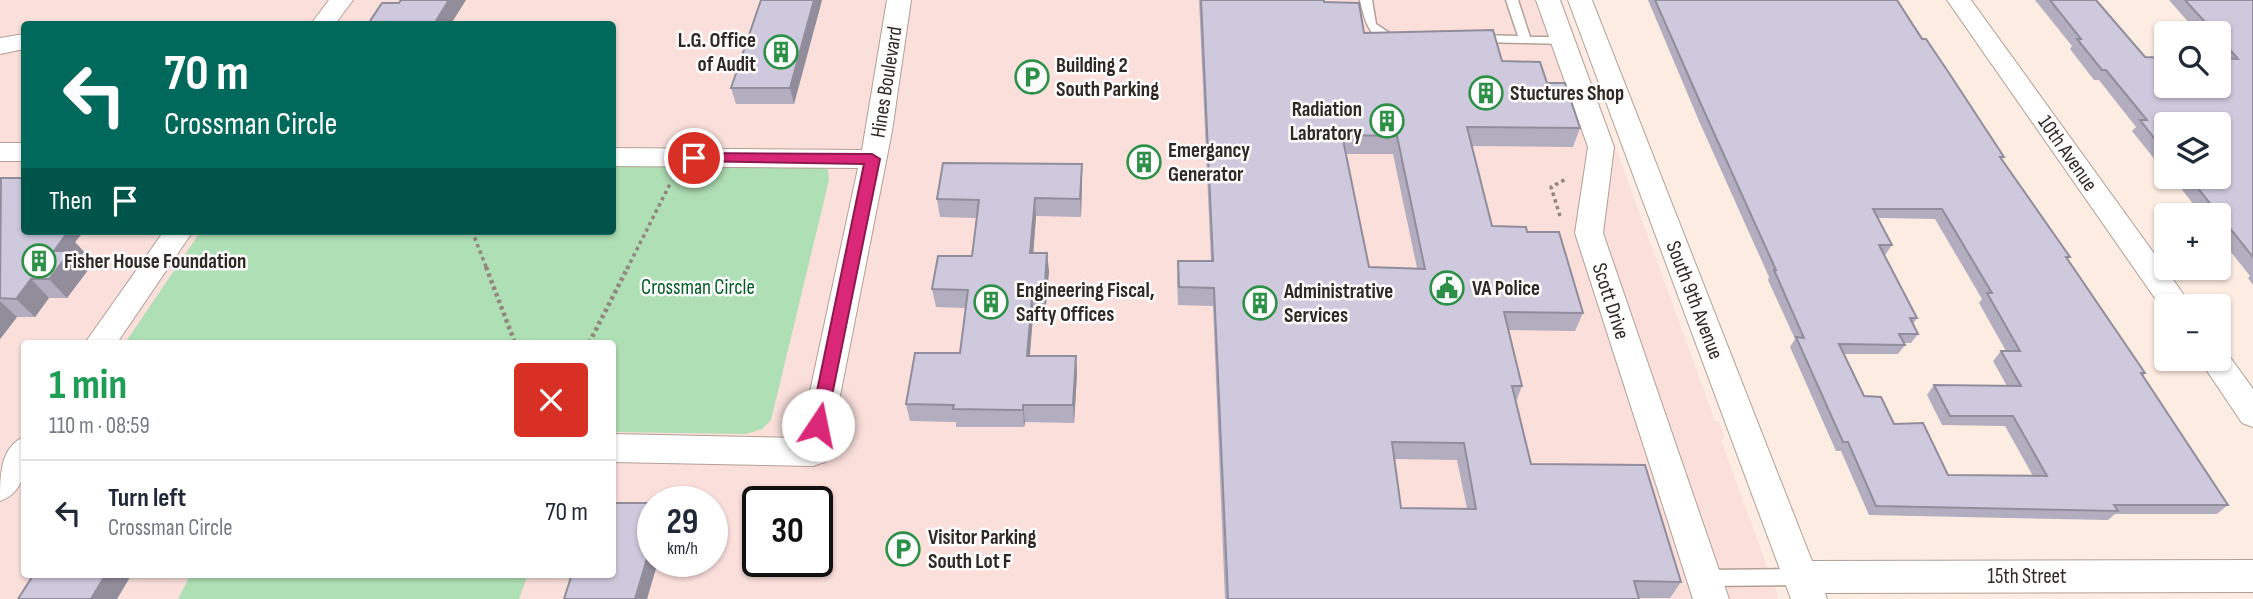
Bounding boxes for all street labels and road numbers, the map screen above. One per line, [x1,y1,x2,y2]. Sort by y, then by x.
street label: Hines Boulevard [865,25,908,139]
street label: 10th Avenue [2032,111,2103,196]
street label: South 9th Avenue [1661,237,1729,363]
street label: Scott Drive [1586,260,1635,343]
street label: 15th Street [1988,564,2066,589]

